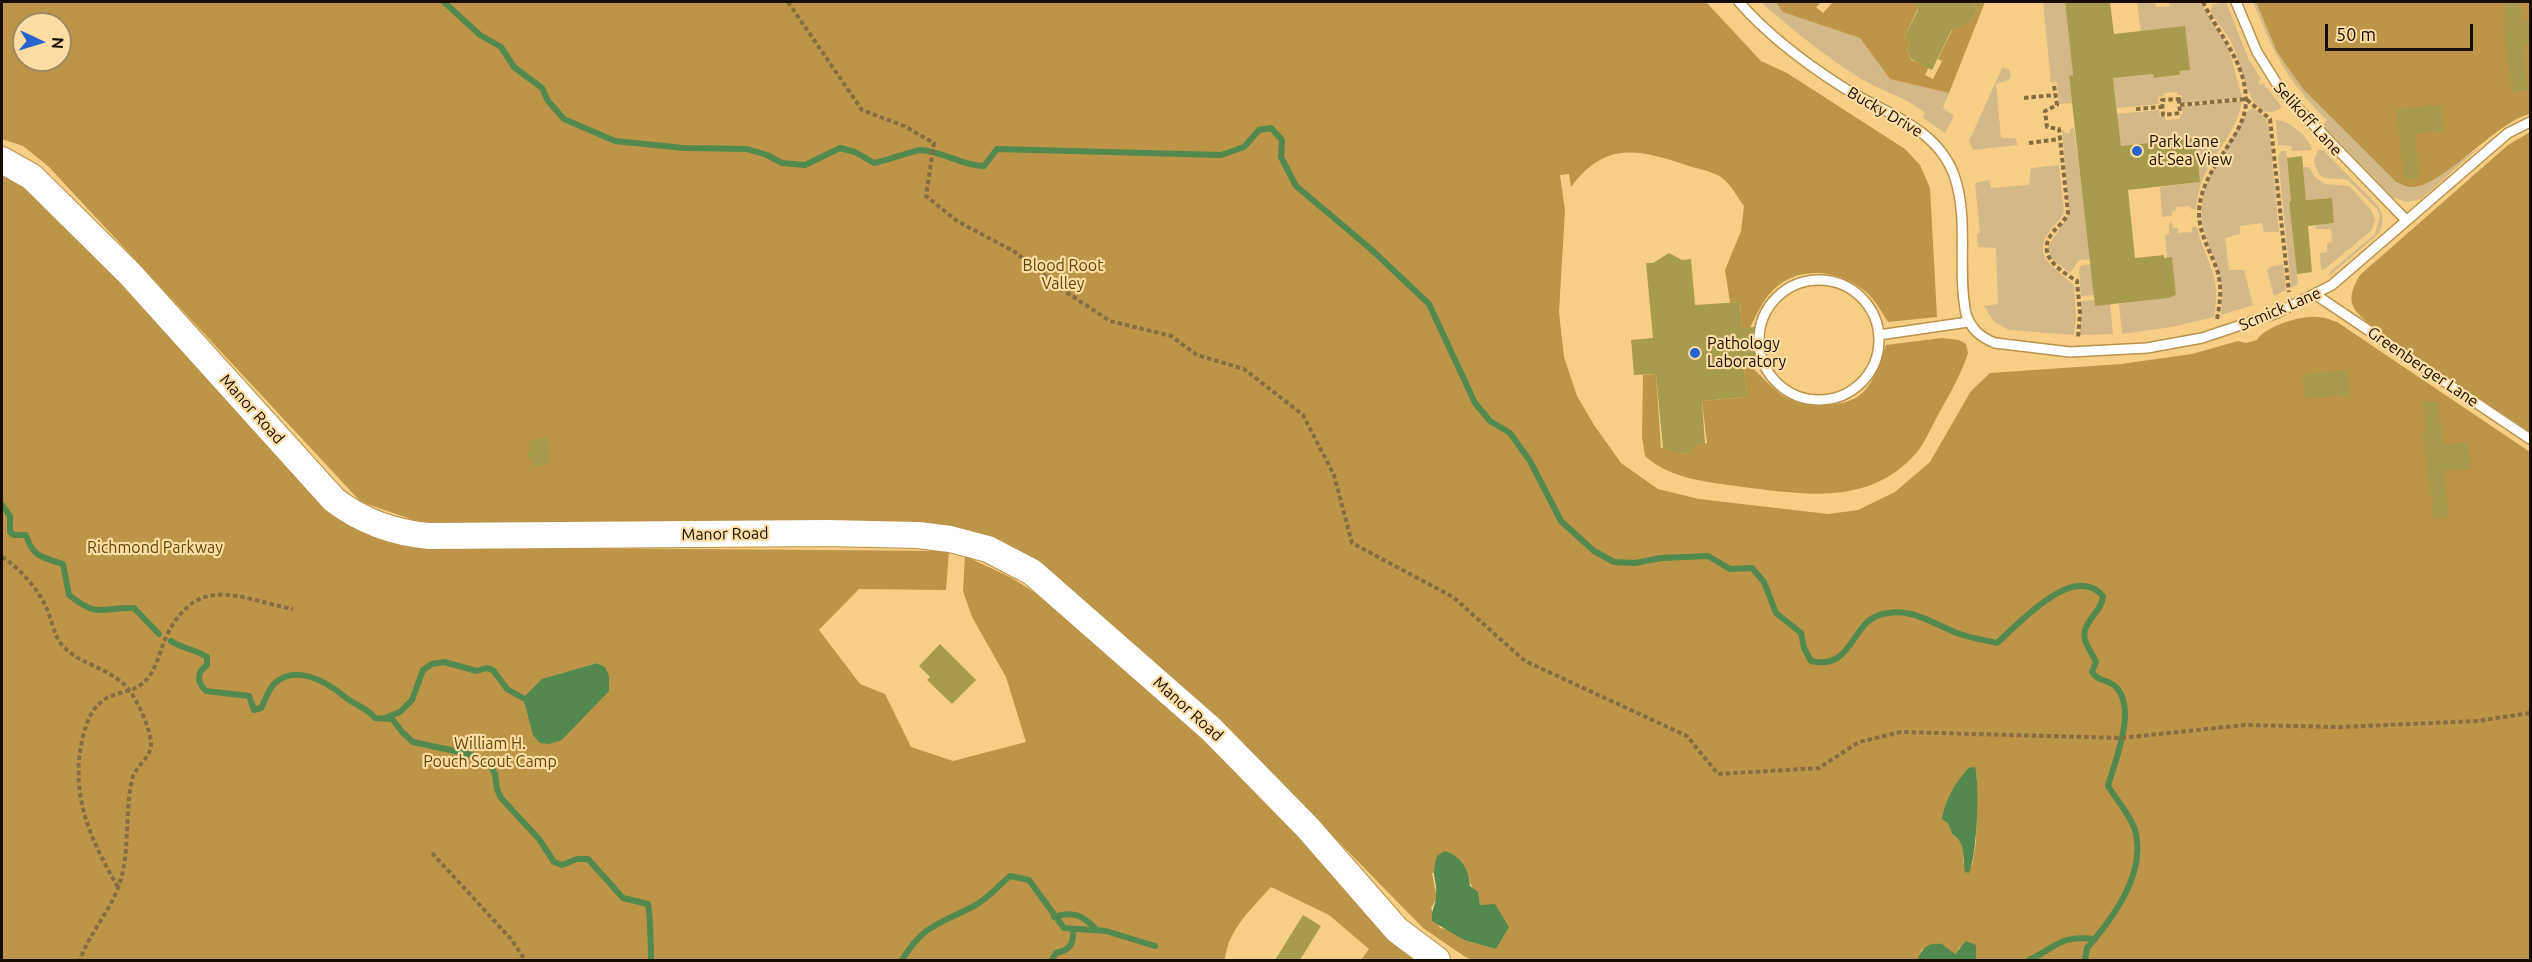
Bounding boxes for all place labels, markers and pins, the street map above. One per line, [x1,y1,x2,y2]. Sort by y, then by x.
place label: Park Lane at Sea View [2149,132,2232,170]
marker: Park Lane at Sea View [2130,144,2144,158]
place label: Pathology Laboratory [1707,334,1786,372]
marker: Pathology Laboratory [1688,346,1702,360]

